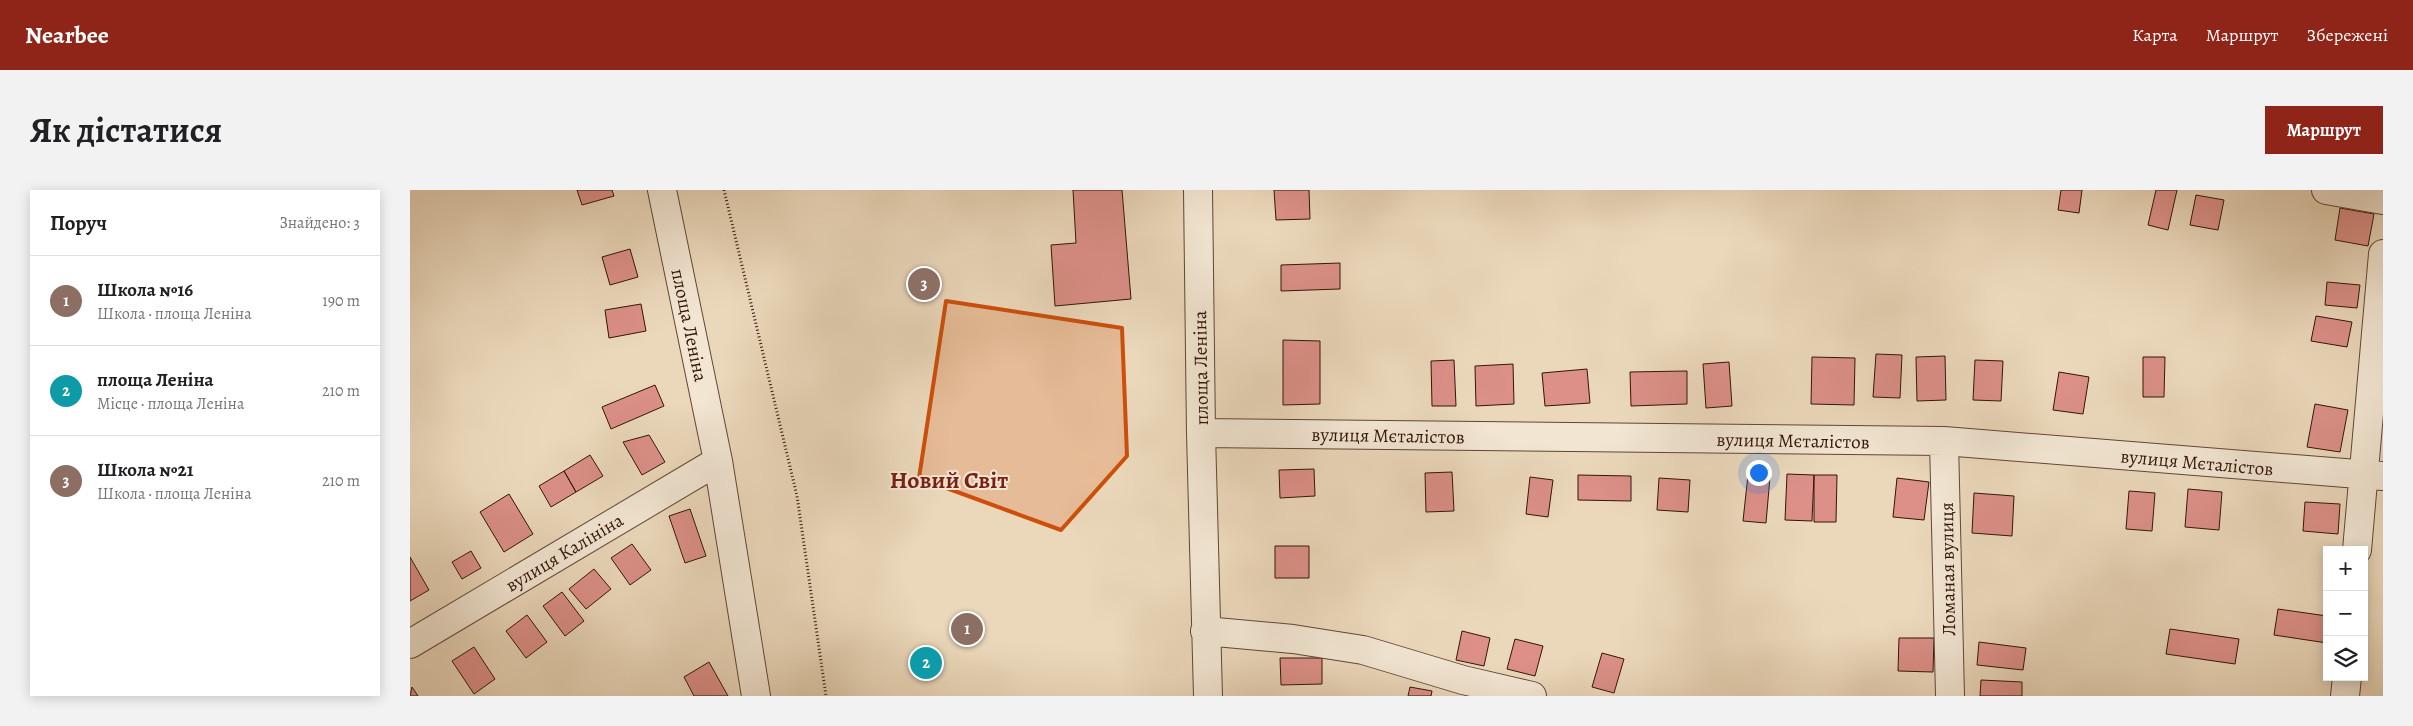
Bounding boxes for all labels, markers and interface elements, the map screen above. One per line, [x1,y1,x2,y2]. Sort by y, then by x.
text: Nearbee [25,19,109,51]
text: Карта [2132,23,2178,47]
text: Маршрут [2206,23,2279,47]
text: Збережені [2307,23,2388,47]
text: Як дістатися [30,106,222,154]
button: Маршрут [2265,106,2383,154]
text: Поруч [50,209,107,237]
text: Знайдено: 3 [279,212,360,234]
pin: 3 [908,265,940,303]
street label: площа Леніна [664,266,714,384]
text: Школа №16 [97,277,193,303]
text: 1 [63,290,69,312]
text: 190 m [322,290,360,312]
text: Школа · площа Леніна [97,303,252,325]
street label: площа Леніна [1187,310,1215,426]
text: площа Леніна [97,367,214,393]
text: 2 [62,380,70,402]
text: 210 m [322,380,360,402]
text: Місце · площа Леніна [97,393,244,415]
street label: вулиця Мєталістов [1311,422,1465,450]
street label: вулиця Мєталістов [1716,427,1870,455]
street label: вулиця Мєталістов [2119,443,2274,483]
text: Школа №21 [97,457,194,483]
your location [1746,460,1772,486]
district label: Новий Світ [890,464,1008,496]
text: 3 [63,470,69,492]
text: 210 m [322,470,360,492]
text: Школа · площа Леніна [97,483,252,505]
street label: Ломаная вулиця [1934,502,1962,636]
street label: вулиця Калініна [501,507,629,598]
map controls [2323,546,2368,681]
button: + [2323,546,2368,591]
button: − [2323,591,2368,636]
pin: 1 [951,610,983,648]
button: layers [2323,636,2368,681]
pin: 2 [910,644,942,682]

